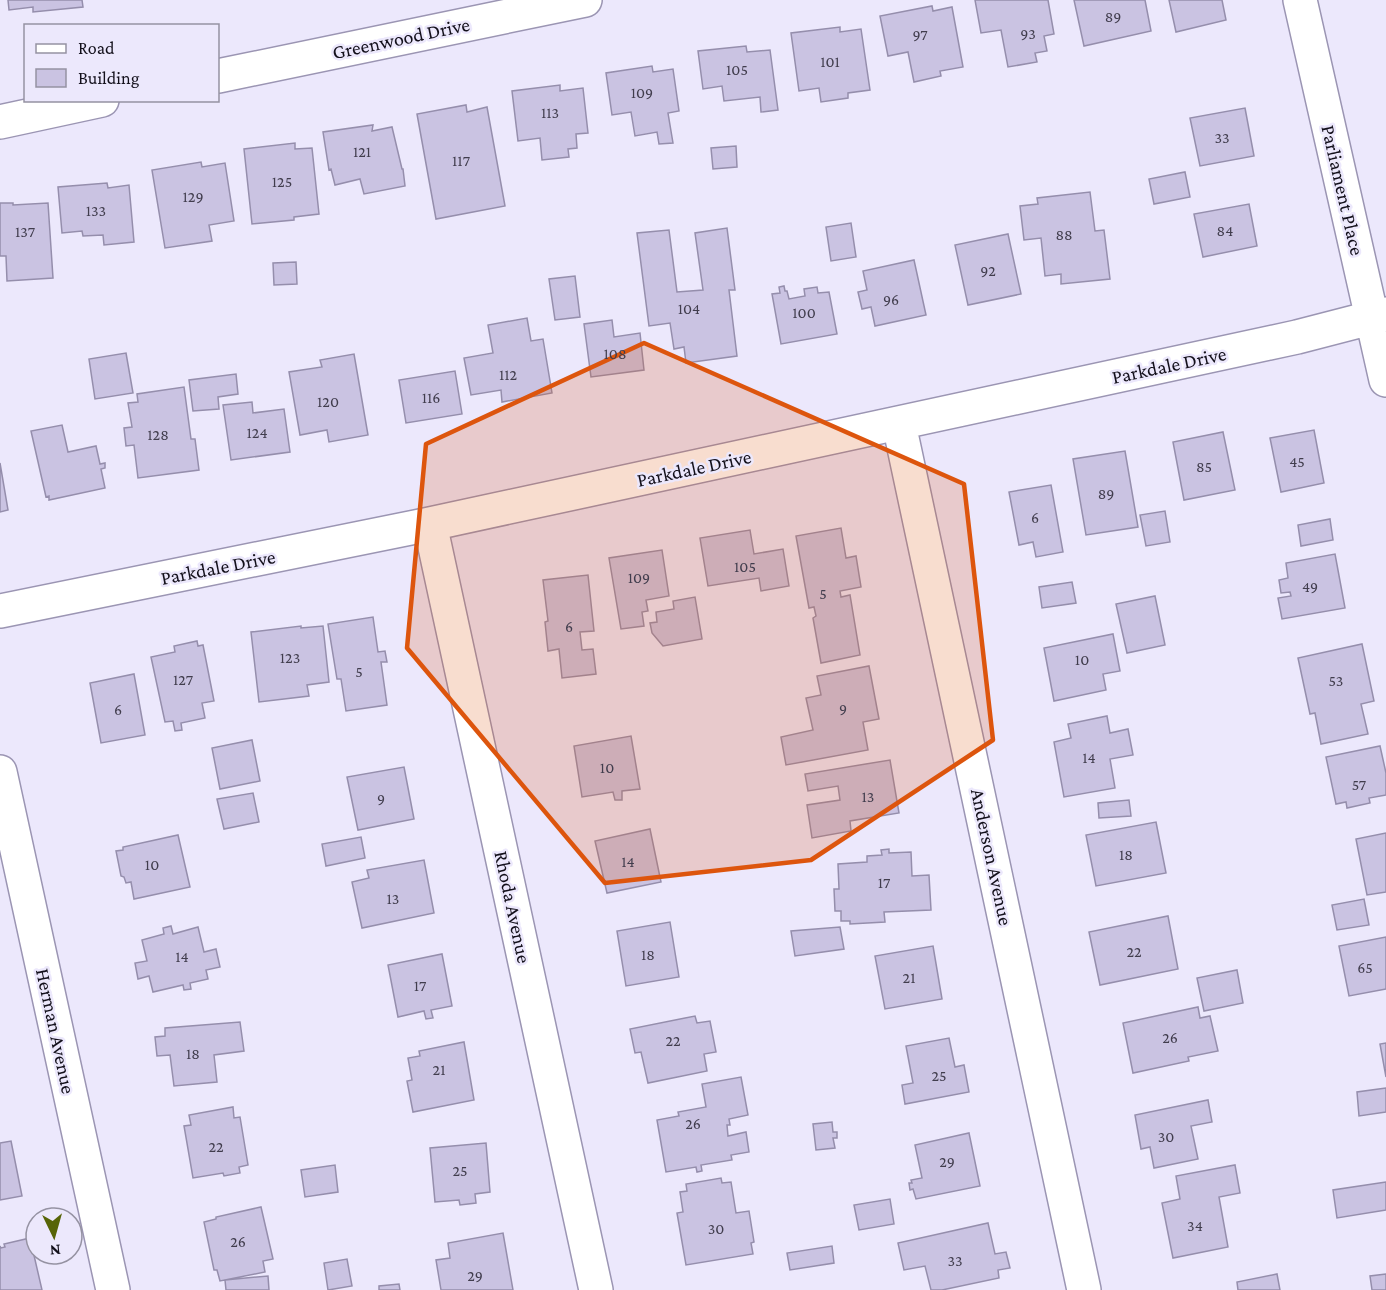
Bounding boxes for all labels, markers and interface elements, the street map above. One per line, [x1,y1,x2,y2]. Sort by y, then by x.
house number: 89 [1105,8,1121,25]
street label: Greenwood Drive [330,13,472,63]
legend [24,24,219,102]
house number: 93 [1020,25,1036,42]
house number: 97 [912,26,928,43]
text: Road [78,38,115,58]
house number: 101 [820,53,840,70]
house number: 105 [726,61,748,78]
text: Building [78,68,140,88]
house number: 109 [631,84,653,101]
house number: 113 [541,104,559,121]
street label: Parliament Place [1317,123,1369,258]
house number: 33 [1214,129,1230,146]
house number: 121 [353,143,371,160]
house number: 117 [452,152,471,169]
house number: 125 [272,173,292,190]
house number: 129 [182,188,204,205]
house number: 133 [86,202,106,219]
house number: 84 [1217,222,1233,239]
house number: 137 [15,223,36,240]
house number: 88 [1055,226,1073,243]
house number: 92 [980,262,996,279]
house number: 96 [883,291,899,308]
house number: 104 [678,300,700,317]
house number: 100 [792,304,816,321]
street label: Parkdale Drive [1110,342,1228,388]
house number: 108 [604,345,626,362]
house number: 112 [499,366,518,383]
house number: 116 [422,389,440,406]
house number: 120 [317,393,339,410]
house number: 124 [246,424,268,441]
house number: 128 [147,426,169,443]
street label: Parkdale Drive [635,445,753,491]
house number: 45 [1289,453,1305,470]
house number: 85 [1196,458,1212,475]
house number: 89 [1098,485,1114,502]
house number: 6 [1031,509,1039,526]
street label: Parkdale Drive [159,545,277,589]
house number: 105 [734,558,756,575]
house number: 109 [628,569,650,586]
house number: 49 [1302,578,1318,595]
house number: 5 [819,585,827,602]
house number: 6 [565,618,573,635]
house number: 123 [280,649,300,666]
house number: 10 [1075,651,1089,668]
house number: 5 [355,663,363,680]
house number: 127 [173,671,194,688]
house number: 53 [1329,672,1343,689]
house number: 9 [839,700,847,717]
house number: 6 [114,701,122,718]
house number: 14 [1082,749,1096,766]
house number: 10 [600,759,614,776]
house number: 57 [1352,776,1367,793]
street label: Anderson Avenue [967,786,1017,928]
house number: 13 [862,788,874,805]
house number: 9 [377,790,385,807]
house number: 18 [1119,846,1133,863]
street label: Rhoda Avenue [490,849,536,965]
house number: 14 [621,853,635,870]
house number: 10 [145,856,159,873]
house number: 17 [878,874,891,891]
house number: 13 [387,890,399,907]
house number: 22 [1126,943,1142,960]
house number: 18 [641,946,655,963]
house number: 14 [175,948,189,965]
house number: 65 [1357,959,1373,976]
street label: Herman Avenue [32,966,80,1096]
house number: 21 [903,969,915,986]
house number: 17 [414,977,427,994]
house number: 26 [1162,1029,1178,1046]
house number: 22 [665,1032,681,1049]
house number: 18 [186,1045,200,1062]
house number: 21 [433,1061,445,1078]
house number: 25 [931,1067,947,1084]
house number: 26 [685,1115,701,1132]
house number: 30 [1158,1128,1174,1145]
house number: 22 [208,1138,224,1155]
house number: 29 [939,1153,955,1170]
house number: 25 [452,1162,468,1179]
north arrow [24,1206,84,1266]
house number: 34 [1187,1217,1203,1234]
house number: 30 [708,1220,724,1237]
house number: 26 [230,1233,246,1250]
text: N [49,1242,61,1259]
house number: 33 [947,1252,963,1269]
house number: 29 [467,1267,483,1284]

